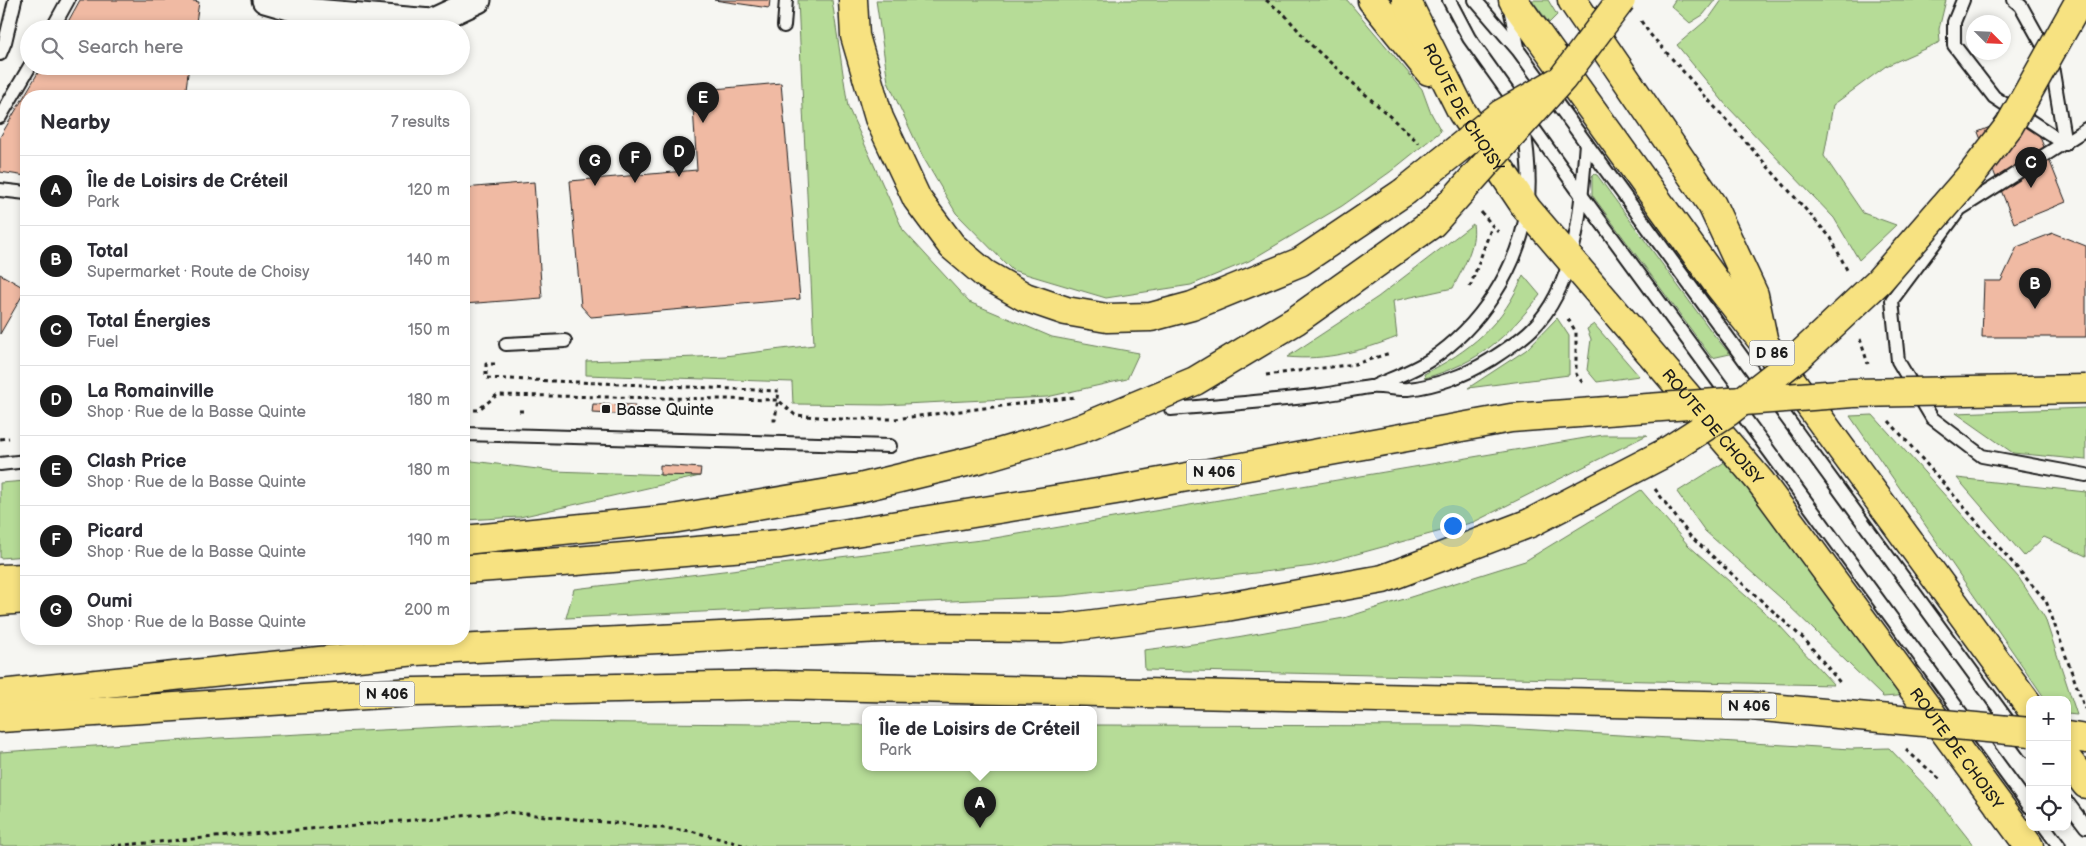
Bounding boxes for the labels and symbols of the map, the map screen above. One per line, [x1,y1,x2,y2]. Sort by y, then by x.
north arrow [1966,15,2011,60]
street label: ROUTE DE CHOISY [1418,40,1508,176]
pin: E [687,82,719,123]
pin: D [663,136,695,177]
pin: F [619,142,651,183]
pin: G [579,145,611,186]
pin: C [2015,147,2047,188]
pin: B [2019,268,2051,309]
road number: D 86 [1750,340,1794,366]
street label: ROUTE DE CHOISY [1657,366,1767,489]
place label: Basse Quinte [616,401,714,420]
marker: Basse Quinte [600,403,612,415]
road number: N 406 [1186,460,1242,484]
your location [1440,513,1466,539]
road number: N 406 [360,682,414,706]
street label: ROUTE DE CHOISY [1905,685,2007,814]
road number: N 406 [1722,694,1776,718]
pin: A [964,787,996,828]

